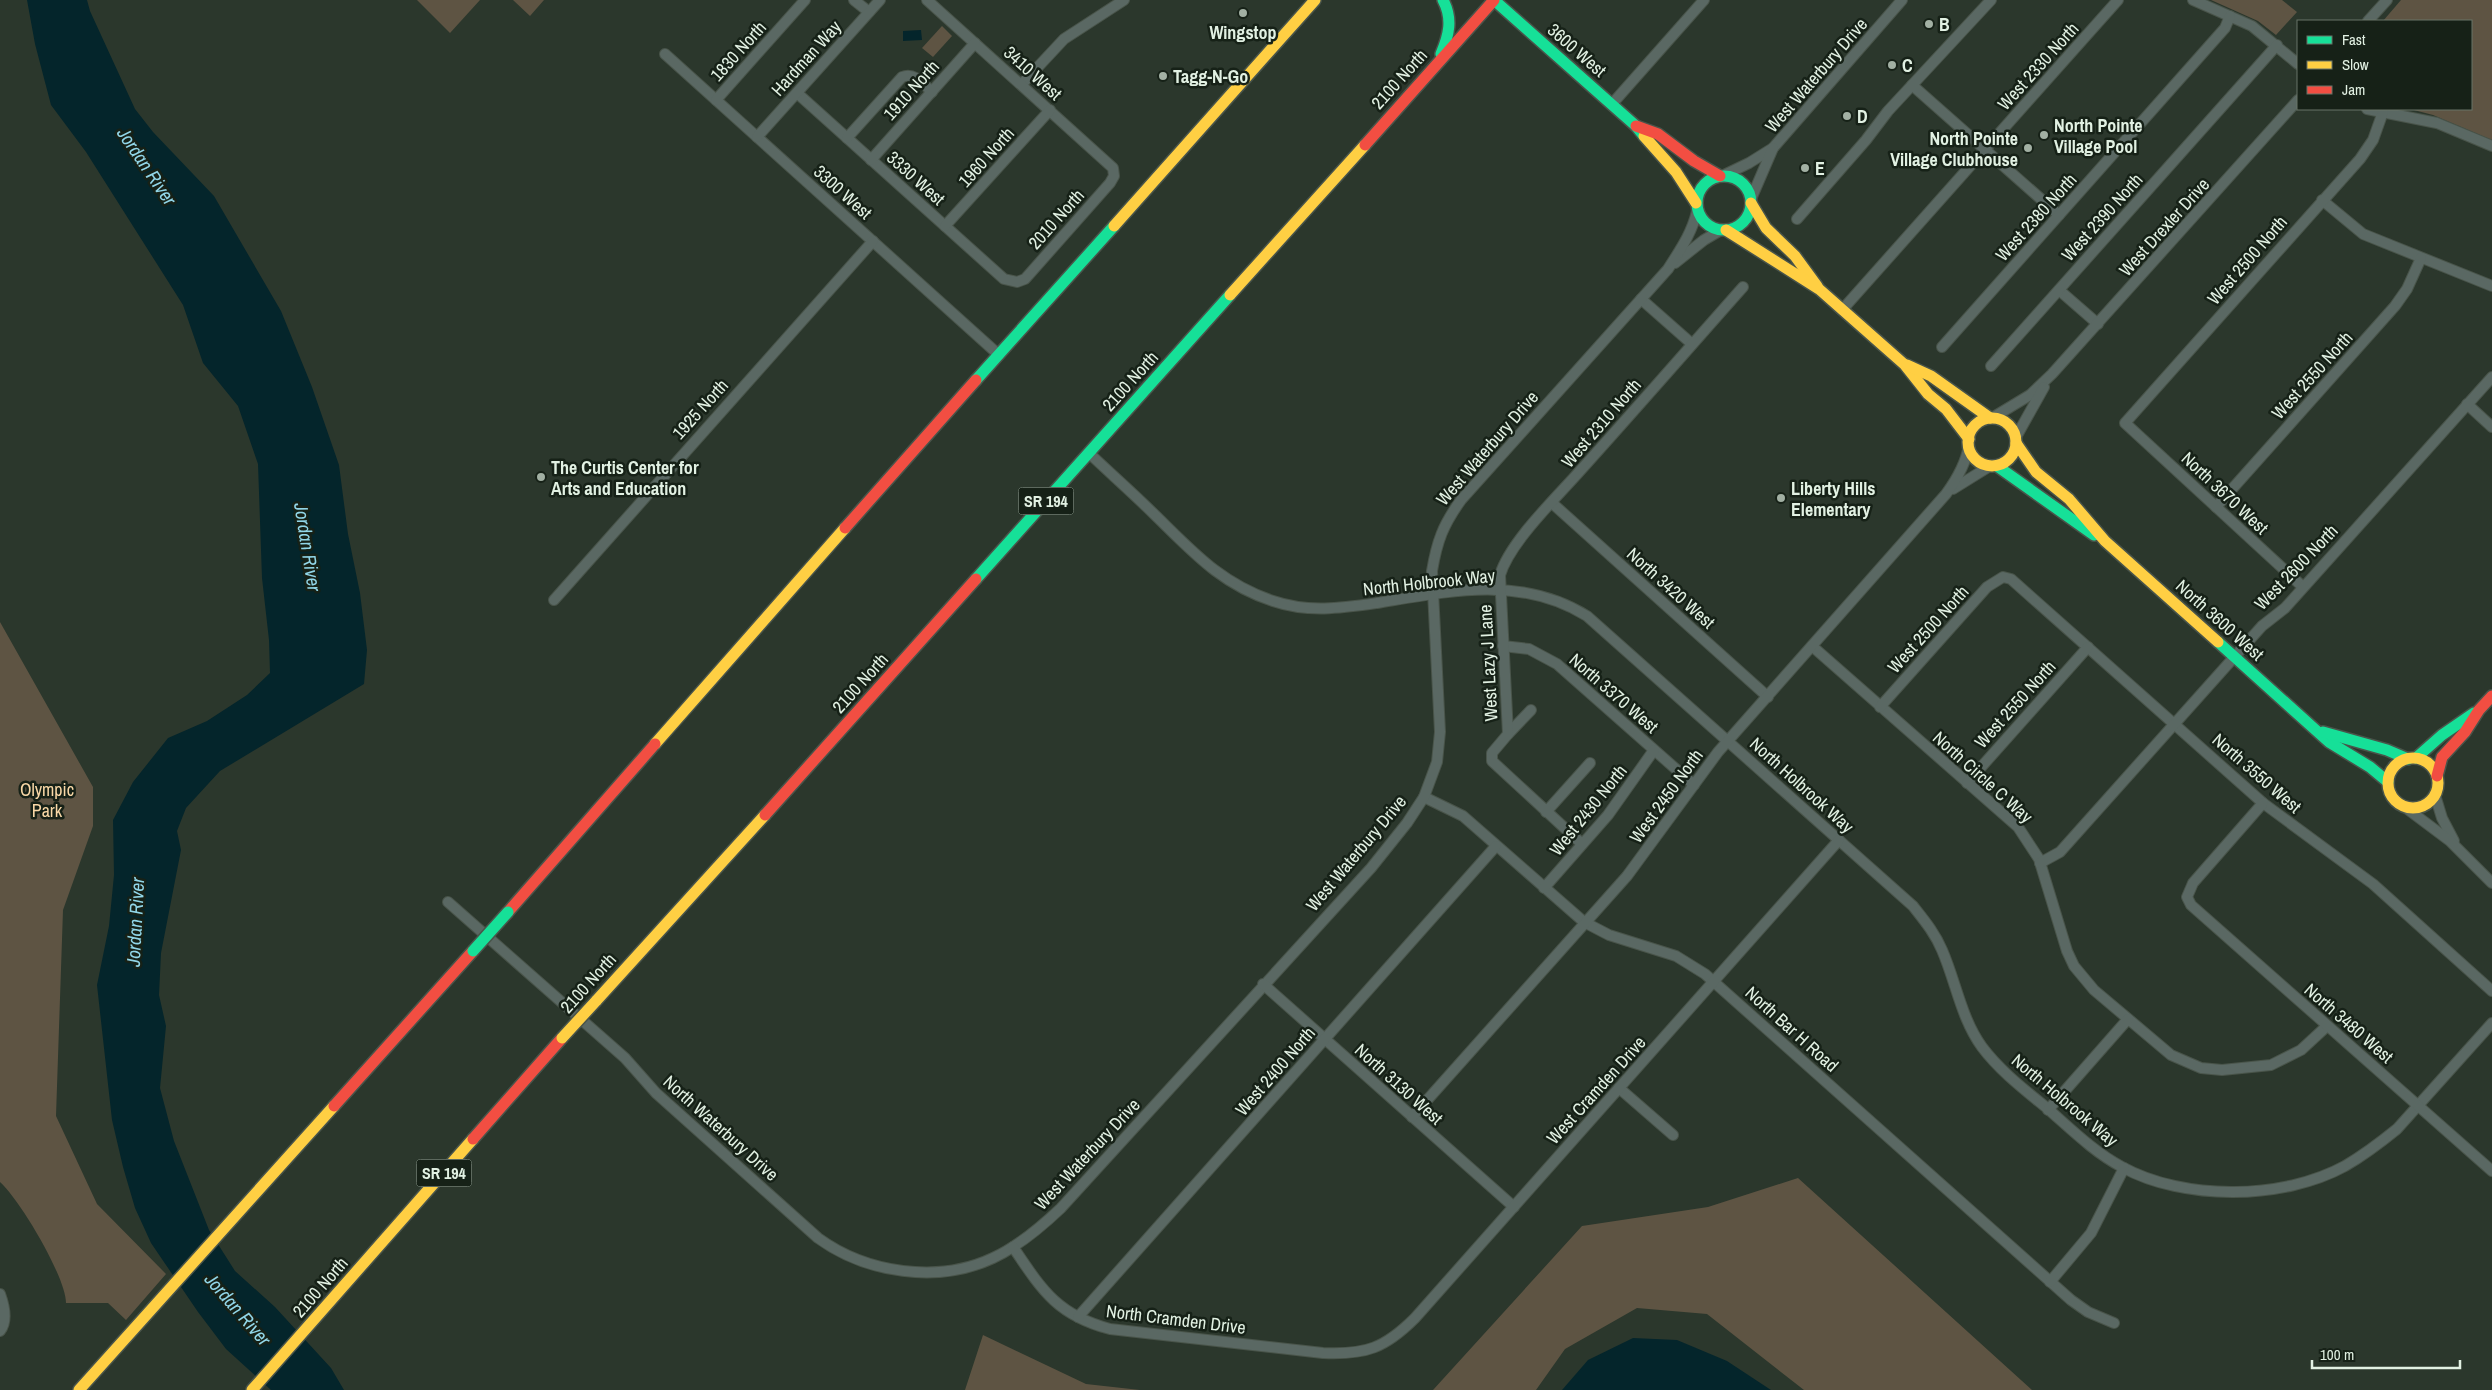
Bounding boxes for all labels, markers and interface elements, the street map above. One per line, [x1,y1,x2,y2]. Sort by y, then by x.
marker: Wingstop [1237,7,1249,19]
place label: B [1939,12,1950,37]
street label: West Waterbury Drive [1760,13,1872,137]
street label: Hardman Way [765,14,847,101]
street label: 1830 North [704,15,772,87]
street label: West 2330 North [1992,17,2084,115]
street label: 3600 West [1542,18,1612,82]
marker: B [1923,18,1935,30]
place label: Wingstop [1209,20,1277,45]
legend [2297,20,2472,110]
text: Fast [2342,29,2366,50]
street label: 3410 West [999,40,1067,106]
street label: 2100 North [1365,43,1433,115]
place label: C [1902,53,1913,78]
street label: 1910 North [877,54,945,126]
text: Slow [2342,54,2369,75]
marker: C [1886,59,1898,71]
place label: Tagg-N-Go [1173,64,1248,89]
marker: Tagg-N-Go [1157,70,1169,82]
text: Jam [2342,79,2365,100]
place label: D [1857,105,1868,127]
marker: D [1841,110,1853,122]
place label: North Pointe Village Pool [2054,113,2143,159]
water label: Jordan River [111,121,183,211]
street label: 1960 North [952,121,1020,193]
place label: North Pointe Village Clubhouse [1890,126,2018,172]
marker: North Pointe Village Pool [2038,129,2050,141]
marker: North Pointe Village Clubhouse [2022,142,2034,154]
street label: 3330 West [882,145,950,211]
place label: E [1815,156,1825,181]
street label: 3300 West [809,159,877,225]
marker: E [1799,162,1811,174]
street label: West 2380 North [1990,168,2082,266]
street label: West 2390 North [2056,168,2148,266]
street label: West Drexler Drive [2113,172,2215,282]
street label: 2010 North [1022,183,1090,255]
street label: West 2500 North [2201,210,2293,310]
street label: West 2550 North [2266,326,2358,424]
street label: 2100 North [1096,345,1164,417]
street label: 1925 North [666,373,734,445]
street label: West 2310 North [1555,373,1647,473]
street label: West Waterbury Drive [1430,385,1544,511]
street label: North 3670 West [2176,446,2274,540]
place label: The Curtis Center for Arts and Education [551,455,699,501]
marker: The Curtis Center for Arts and Education [535,471,547,483]
place label: Liberty Hills Elementary [1791,476,1876,522]
road number: SR 194 [1018,488,1074,514]
marker: Liberty Hills Elementary [1775,492,1787,504]
water label: Jordan River [288,500,328,594]
street label: West 2600 North [2249,519,2343,615]
street label: North 3420 West [1622,542,1720,634]
street label: North Holbrook Way [1362,563,1497,601]
street label: North 3600 West [2171,574,2269,666]
street label: West 2500 North [1882,580,1974,678]
street label: West Lazy J Lane [1472,604,1504,722]
street label: 2100 North [826,647,894,719]
street label: North 3370 West [1564,647,1664,739]
street label: West 2550 North [1969,655,2061,753]
street label: North Circle C Way [1928,725,2039,829]
street label: North 3550 West [2207,727,2307,819]
street label: North Holbrook Way [1744,731,1860,839]
street label: West 2450 North [1623,744,1709,848]
street label: West 2430 North [1544,759,1632,861]
park label: Olympic Park [20,777,74,823]
street label: West Waterbury Drive [1300,790,1412,916]
water label: Jordan River [120,876,150,968]
street label: 2100 North [554,947,622,1019]
street label: North 3480 West [2299,977,2399,1069]
street label: North Bar H Road [1740,980,1844,1078]
street label: West 2400 North [1229,1021,1321,1121]
street label: West Cramden Drive [1541,1031,1651,1149]
street label: North 3130 West [1350,1038,1448,1130]
street label: North Holbrook Way [2006,1048,2124,1153]
street label: North Waterbury Drive [658,1069,784,1187]
street label: West Waterbury Drive [1029,1093,1145,1215]
road number: SR 194 [416,1160,472,1186]
street label: 2100 North [287,1251,353,1323]
water label: Jordan River [198,1266,278,1352]
street label: North Cramden Drive [1105,1298,1247,1340]
scale bar [2312,1338,2460,1370]
text: 100 m [2320,1344,2354,1365]

